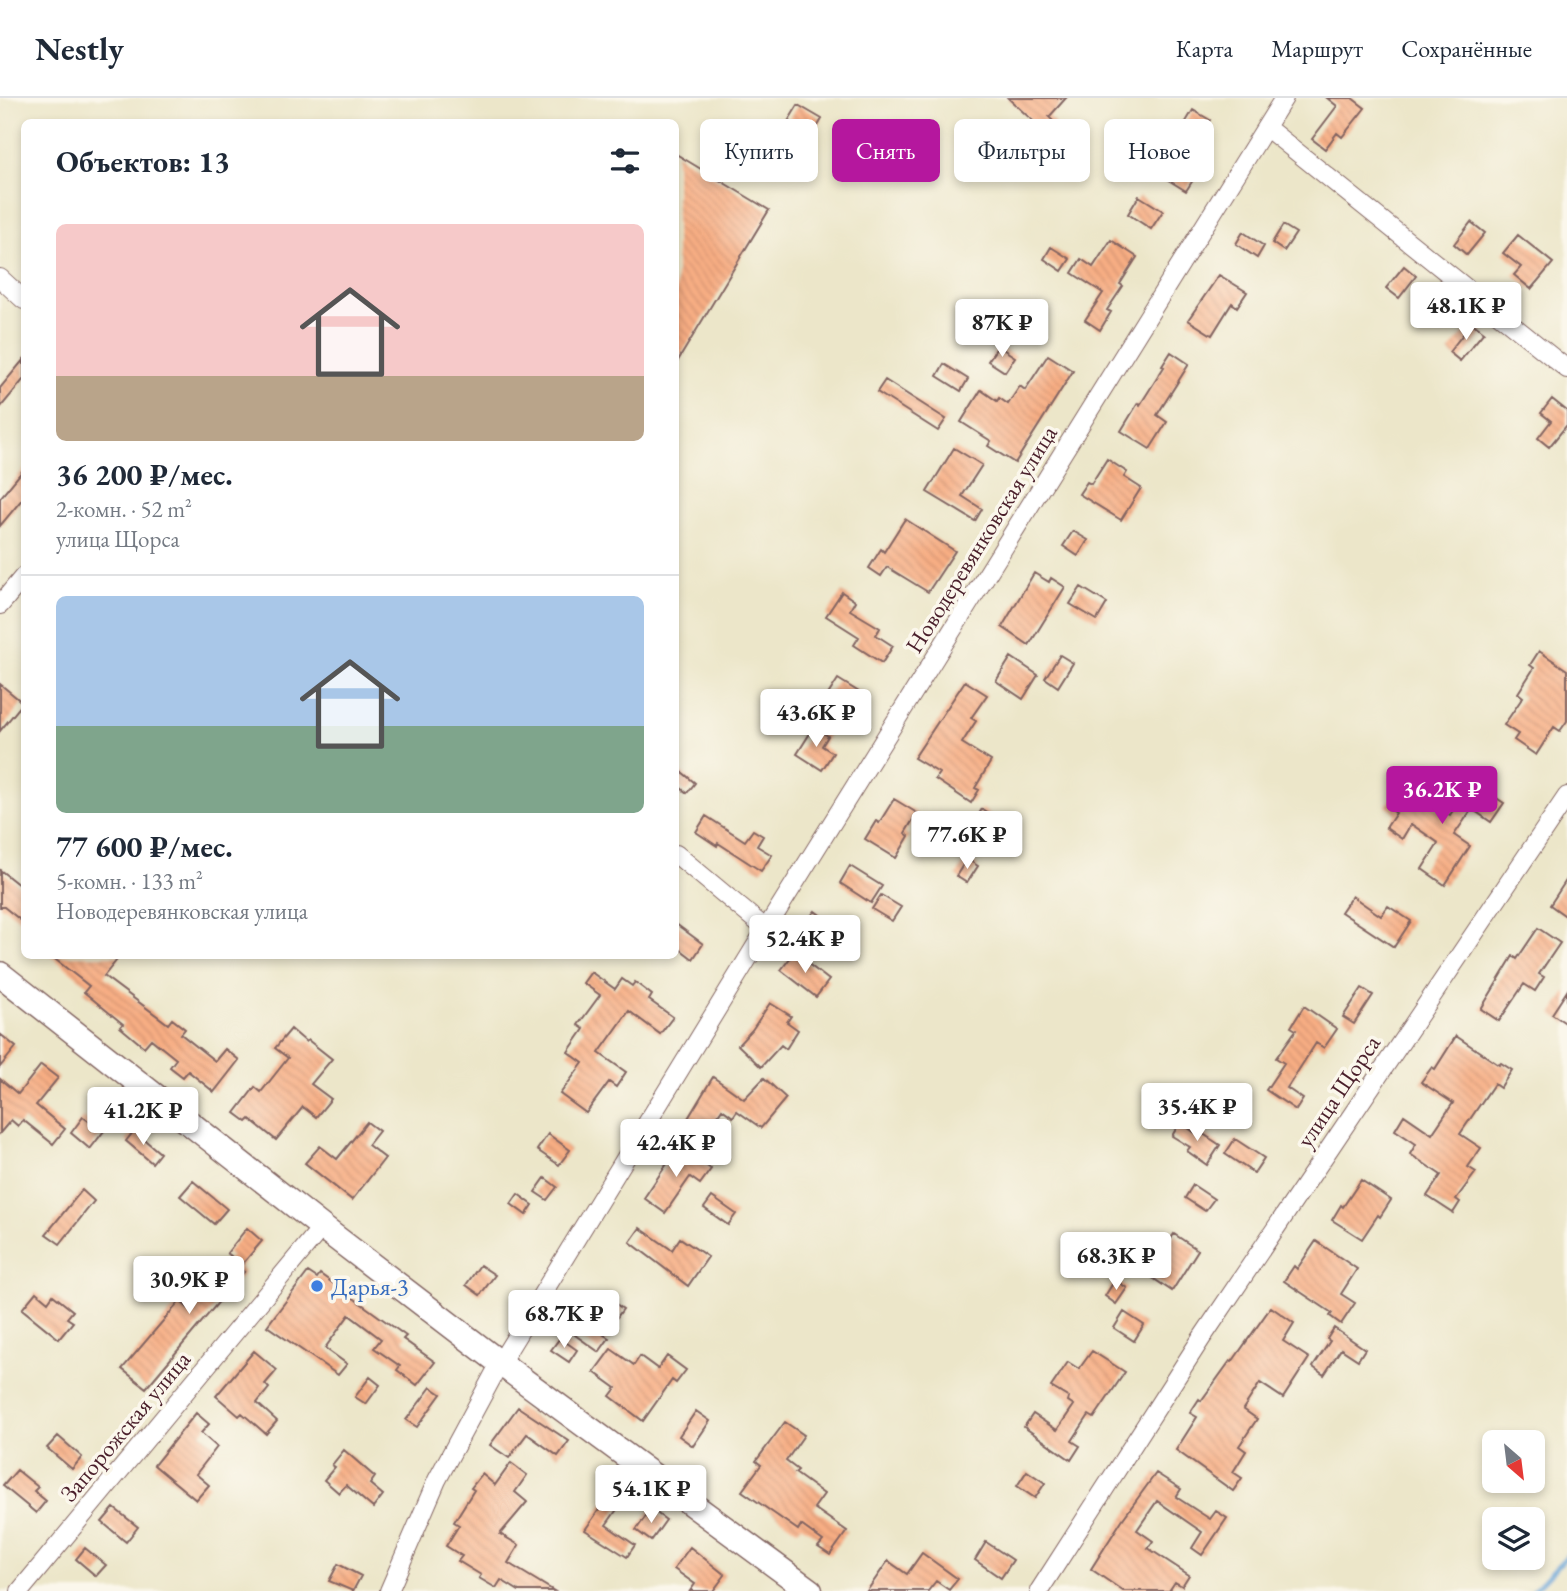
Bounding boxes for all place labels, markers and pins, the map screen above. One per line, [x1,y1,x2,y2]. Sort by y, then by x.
pin: 48.1K ₽ [1401,282,1531,342]
pin: 87K ₽ [953,300,1051,359]
pin: 43.6K ₽ [751,690,881,749]
pin: 36.2K ₽ [1377,766,1507,826]
pin: 77.6K ₽ [902,812,1032,871]
pin: 52.4K ₽ [740,916,870,975]
pin: 35.4K ₽ [1132,1084,1262,1143]
pin: 41.2K ₽ [78,1088,208,1147]
pin: 42.4K ₽ [611,1119,741,1179]
pin: 68.3K ₽ [1051,1232,1181,1292]
pin: 30.9K ₽ [124,1256,254,1316]
place label: Дарья-3 [331,1271,408,1302]
marker: Дарья-3 [309,1278,325,1294]
pin: 68.7K ₽ [499,1290,629,1350]
pin: 54.1K ₽ [586,1466,716,1525]

